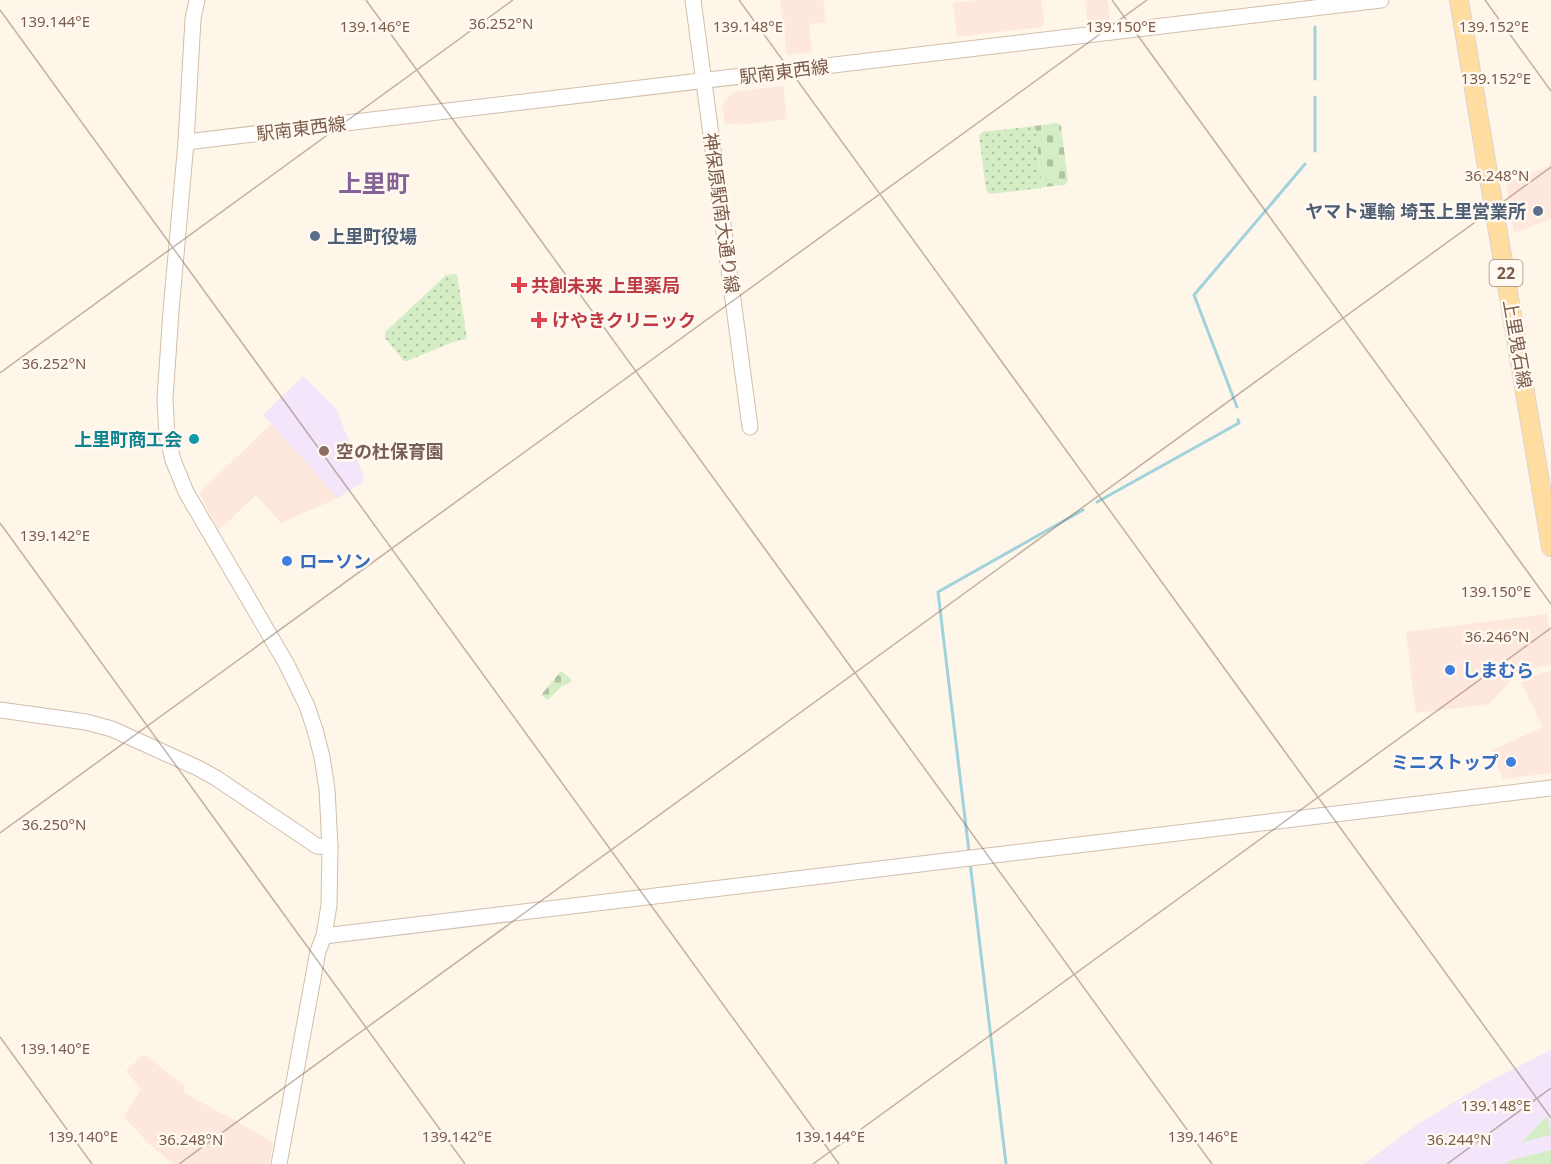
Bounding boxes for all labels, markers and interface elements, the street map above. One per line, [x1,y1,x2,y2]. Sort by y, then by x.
text: 139.144°E [20,11,90,31]
text: 36.252°N [469,13,533,33]
text: 139.146°E [340,16,410,36]
text: 139.148°E [713,16,783,36]
text: 139.150°E [1086,16,1156,36]
text: 139.152°E [1459,16,1529,36]
street label: 駅南東西線 [738,54,830,88]
text: 139.152°E [1461,68,1531,88]
street label: 駅南東西線 [255,111,347,145]
street label: 神保原駅南大通り線 [699,131,745,295]
text: 36.248°N [1465,165,1529,185]
district label: 上里町 [338,166,410,199]
place label: ヤマト運輸 埼玉上里営業所 [1305,199,1526,223]
marker: ヤマト運輸 埼玉上里営業所 [1531,204,1545,218]
place label: 上里町役場 [327,224,417,248]
marker: 上里町役場 [308,229,322,243]
road number: 22 [1490,260,1522,286]
place label: 共創未来 上里薬局 [531,273,680,297]
marker: 共創未来 上里薬局 [512,278,526,292]
street label: 上里鬼石線 [1498,298,1538,390]
place label: けやきクリニック [552,308,696,332]
marker: けやきクリニック [530,311,548,329]
text: 36.252°N [22,353,86,373]
place label: 上里町商工会 [74,427,182,451]
marker: 上里町商工会 [187,432,201,446]
place label: 空の杜保育園 [336,439,444,463]
marker: 空の杜保育園 [317,444,331,458]
text: 139.142°E [20,525,90,545]
place label: ローソン [299,549,371,573]
marker: ローソン [280,554,294,568]
text: 139.150°E [1461,581,1531,601]
text: 36.246°N [1465,626,1529,646]
place label: しまむら [1462,658,1534,682]
marker: しまむら [1443,663,1457,677]
place label: ミニストップ [1391,750,1499,774]
marker: ミニストップ [1504,755,1518,769]
text: 36.250°N [22,814,86,834]
text: 139.140°E [20,1038,90,1058]
text: 139.148°E [1461,1095,1531,1115]
text: 139.140°E [48,1126,118,1146]
text: 139.142°E [422,1126,492,1146]
text: 139.144°E [795,1126,865,1146]
text: 139.146°E [1168,1126,1238,1146]
text: 36.248°N [159,1129,223,1149]
text: 36.244°N [1427,1129,1491,1149]

